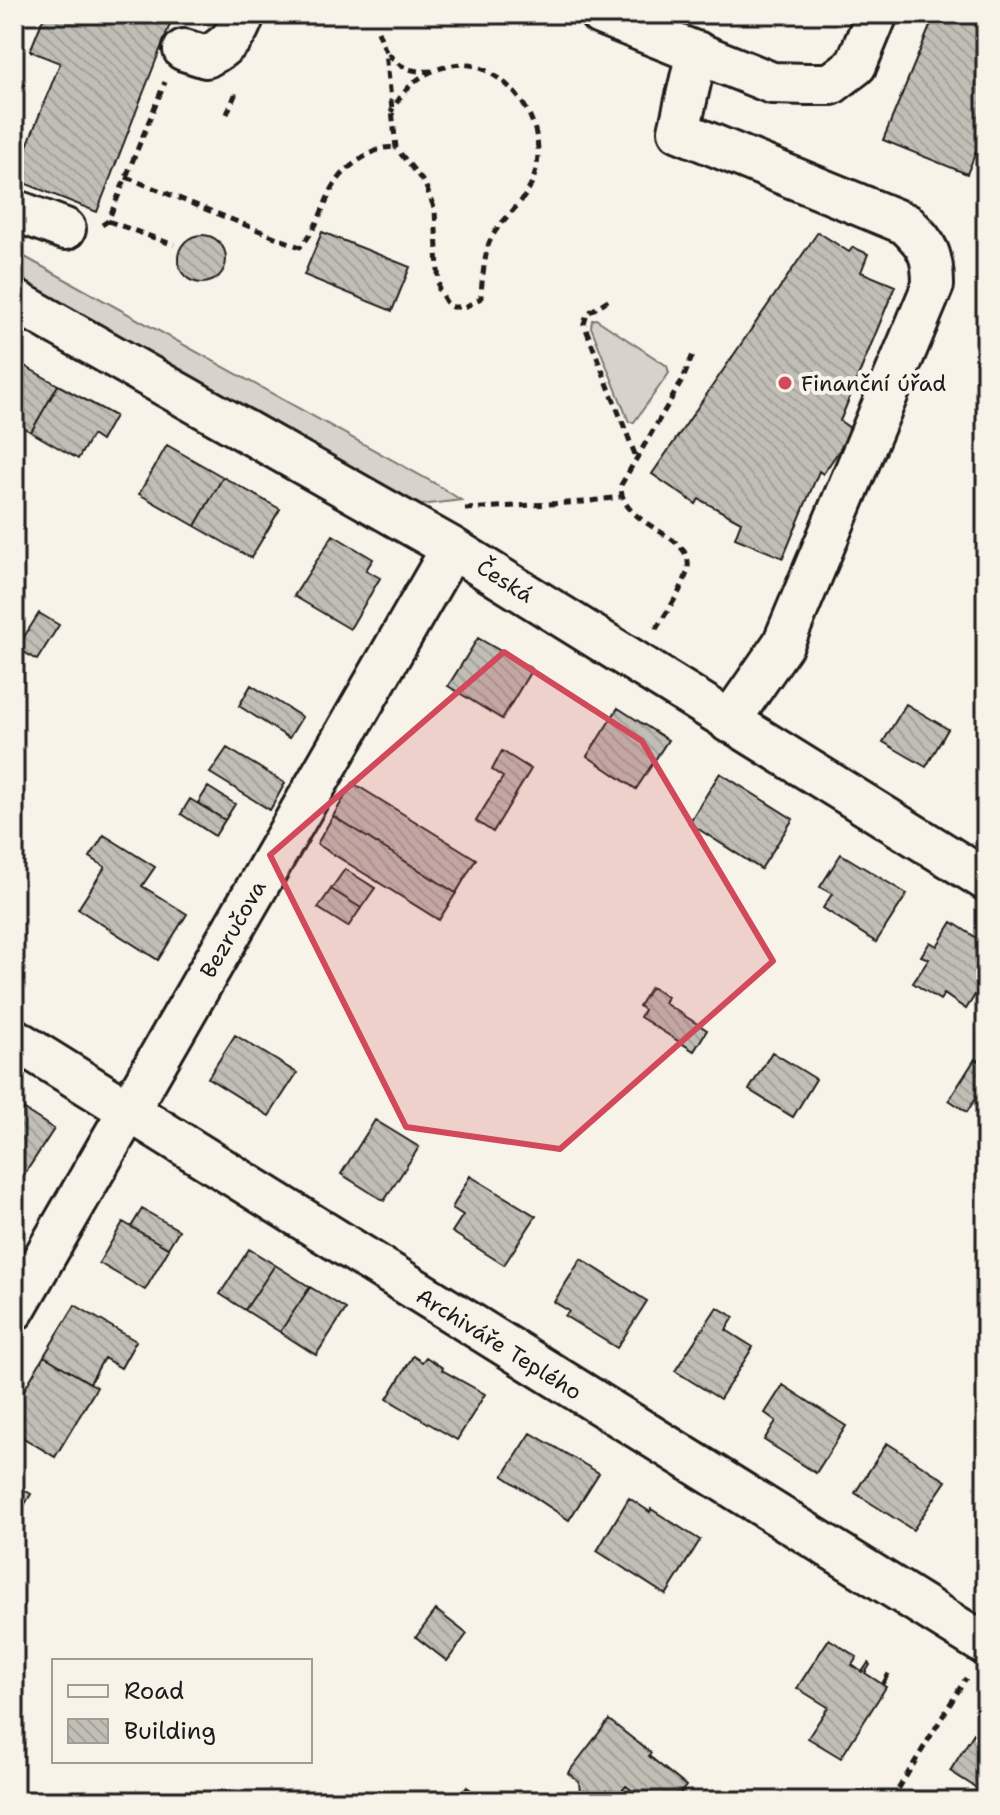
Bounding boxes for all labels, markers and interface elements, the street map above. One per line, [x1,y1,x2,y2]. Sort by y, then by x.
place label: Finanční úřad [801,369,946,398]
marker: Finanční úřad [776,374,794,392]
street label: Česká [471,552,539,610]
street label: Bezručova [193,875,273,983]
street label: Archiváře Teplého [411,1281,587,1407]
legend [52,1659,312,1763]
text: Road [124,1675,184,1707]
text: Building [124,1715,216,1747]

